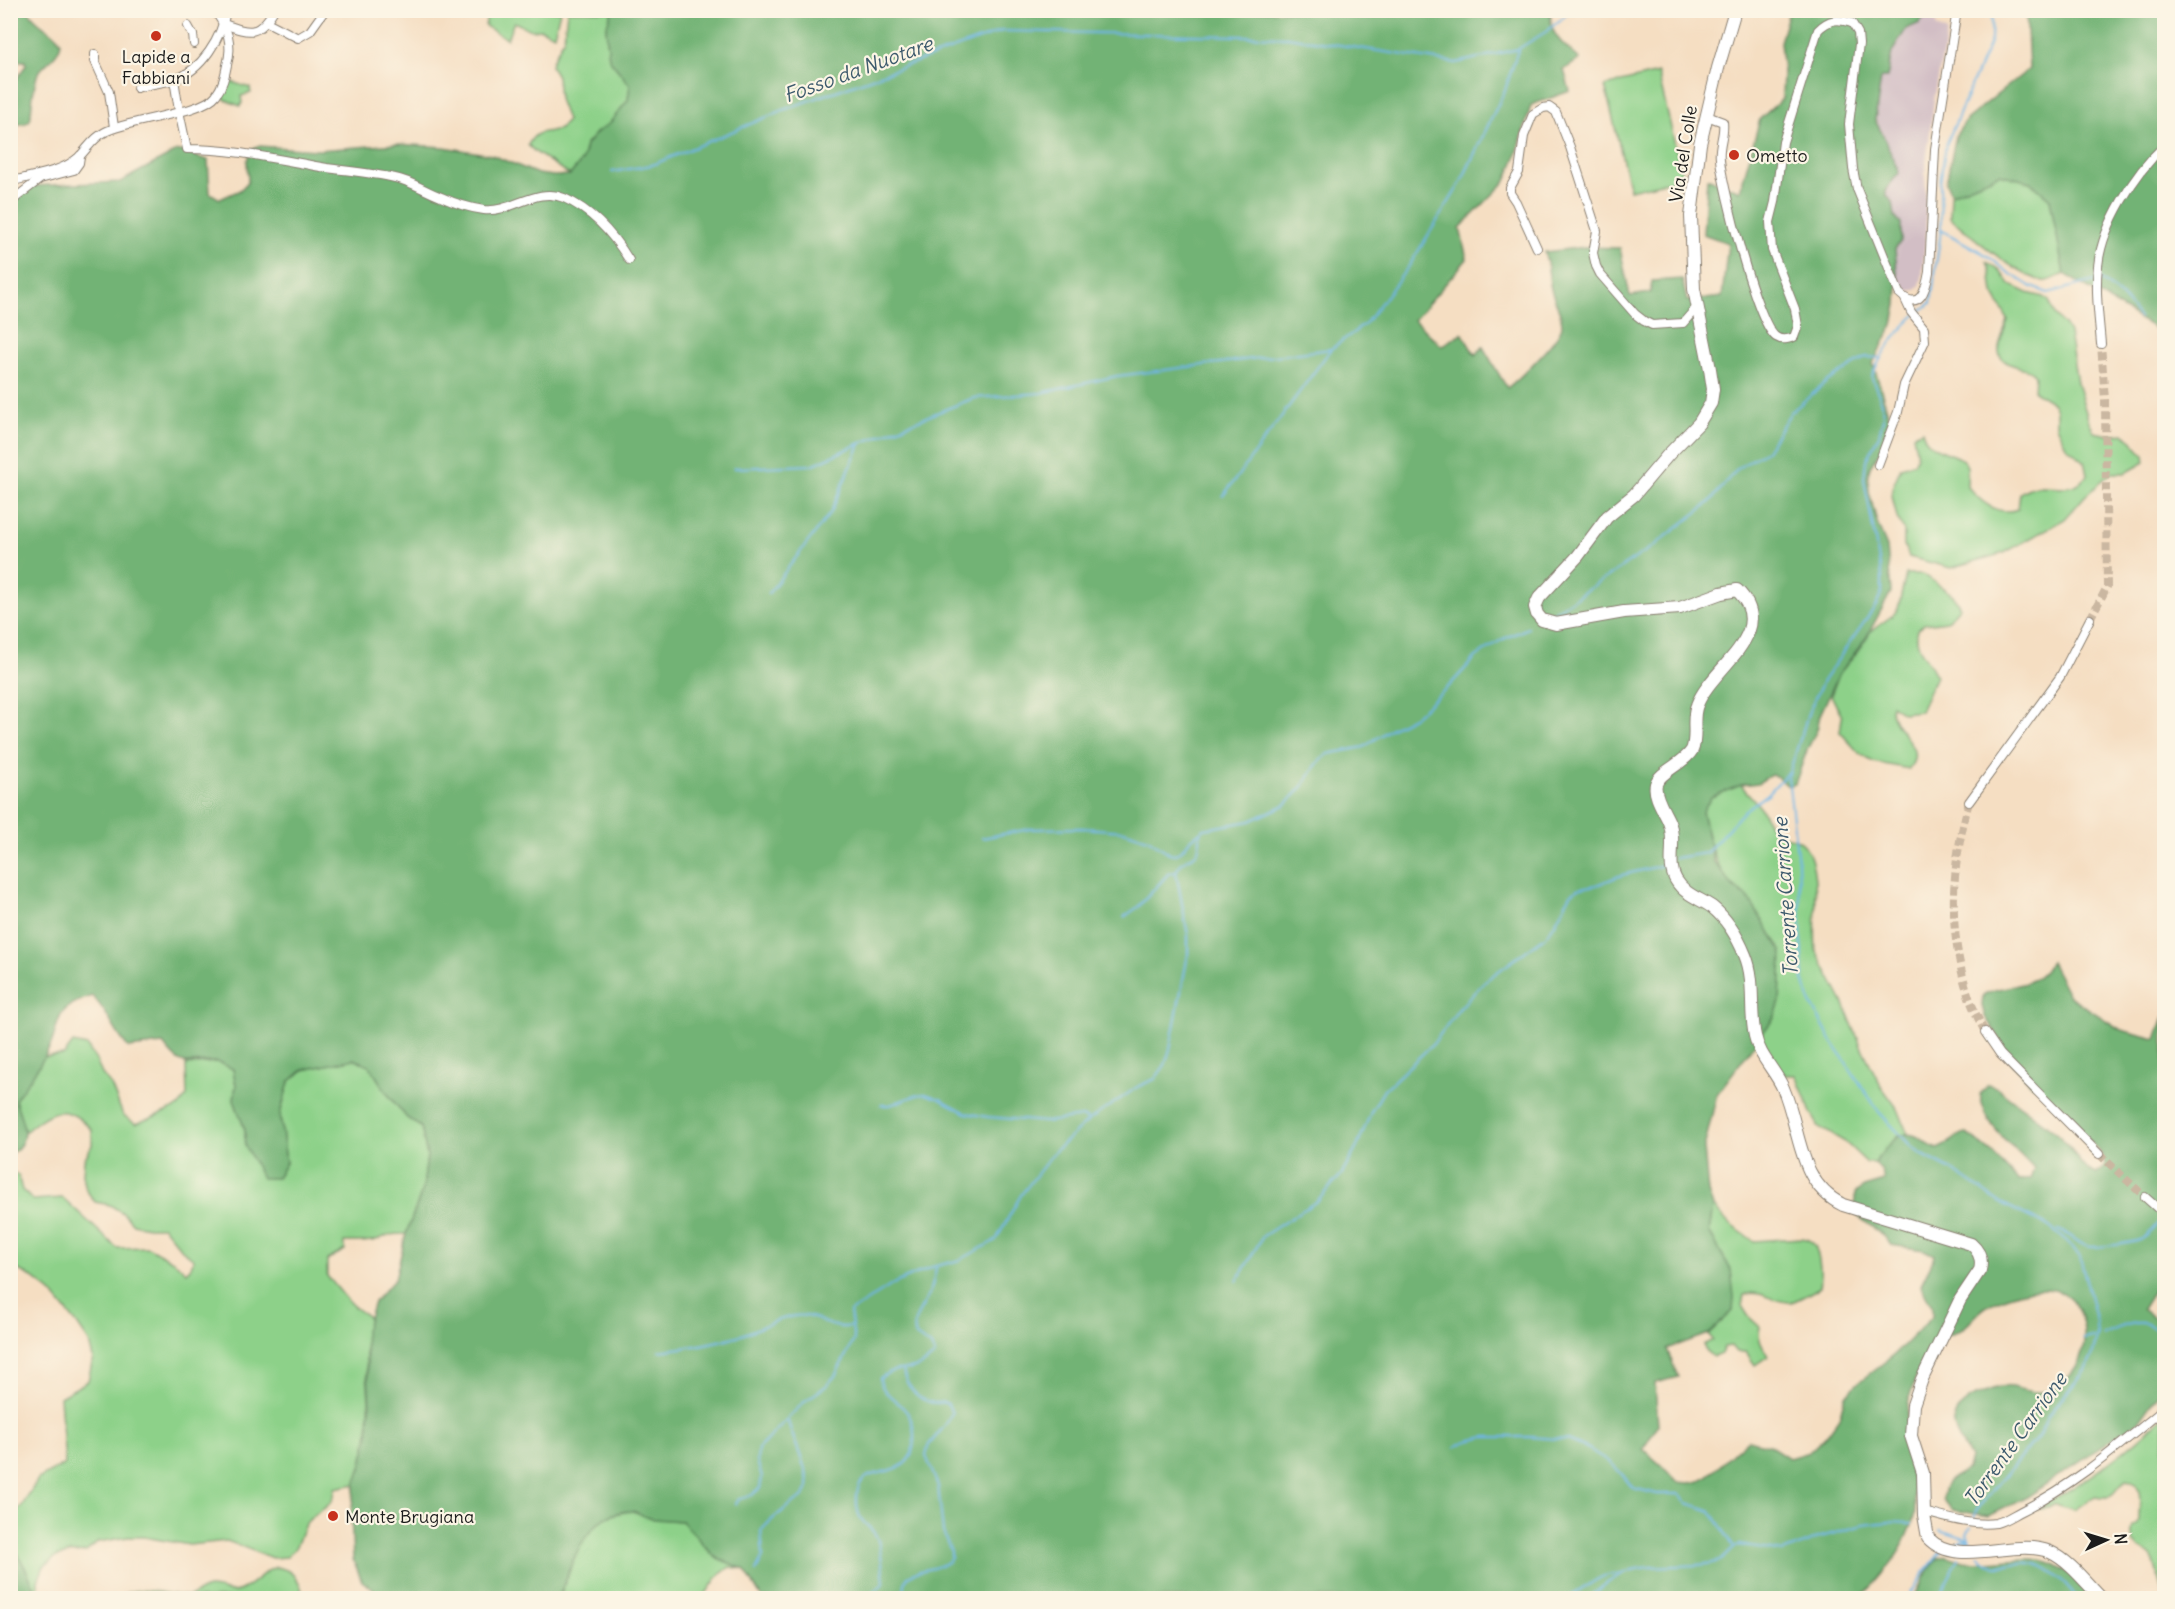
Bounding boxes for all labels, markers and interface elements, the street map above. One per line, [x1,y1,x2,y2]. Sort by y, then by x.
marker: Lapide a Fabbiani [149,29,163,43]
water label: Fosso da Nuotare [780,30,937,108]
place label: Lapide a Fabbiani [122,45,191,89]
street label: Via del Colle [1664,104,1702,204]
place label: Ometto [1746,144,1808,167]
marker: Ometto [1727,148,1741,162]
water label: Torrente Carrione [1767,816,1803,977]
water label: Torrente Carrione [1958,1366,2073,1511]
place label: Monte Brugiana [345,1505,474,1528]
marker: Monte Brugiana [326,1509,340,1523]
north arrow [2076,1510,2136,1570]
text: N [2111,1533,2131,1545]

